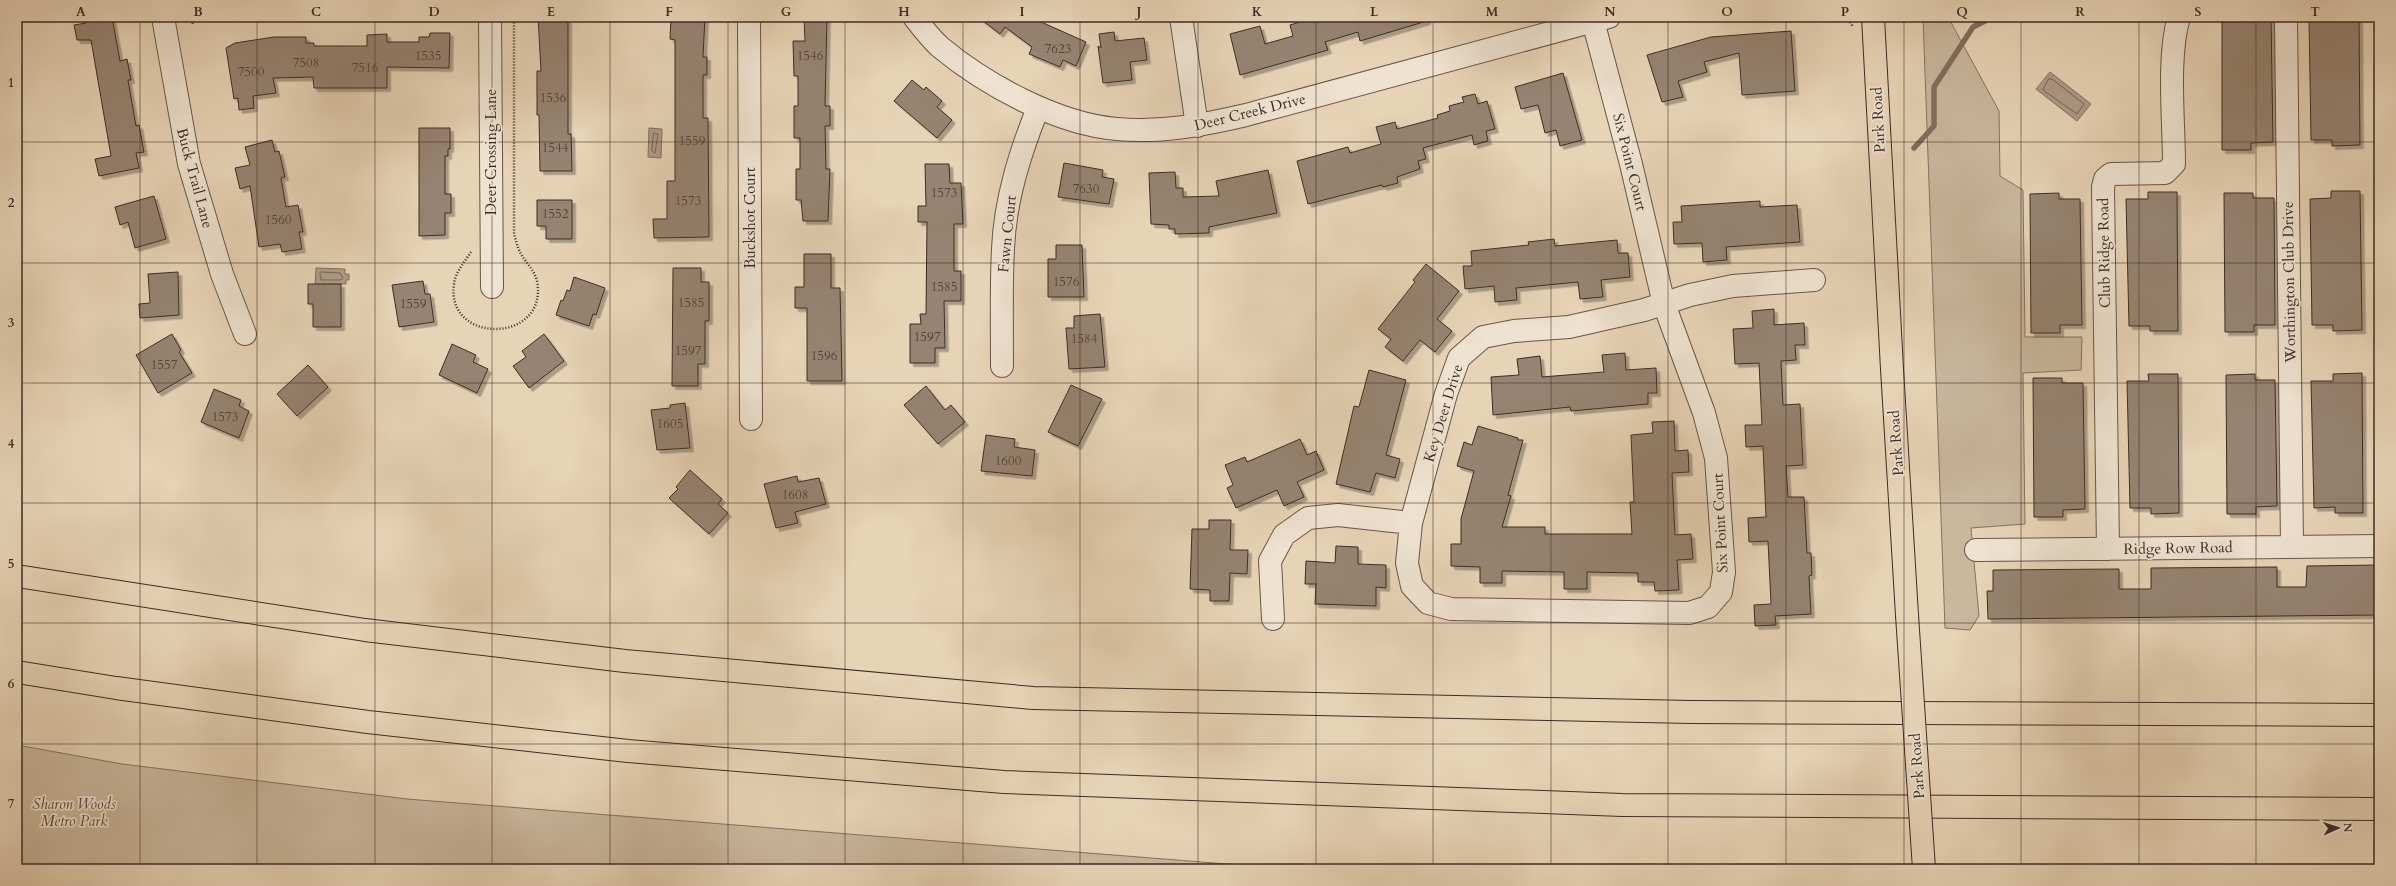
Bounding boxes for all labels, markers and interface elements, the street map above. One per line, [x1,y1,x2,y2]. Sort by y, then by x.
text: A [76,3,86,21]
text: B [193,3,203,21]
text: C [311,3,321,21]
text: D [428,3,440,21]
text: E [547,3,555,21]
text: F [665,3,673,21]
text: G [781,3,792,21]
text: H [898,3,910,21]
text: I [1019,3,1025,21]
text: J [1135,3,1142,21]
text: K [1252,3,1263,21]
text: L [1370,3,1379,21]
text: M [1486,3,1499,21]
text: N [1604,3,1616,21]
text: O [1721,3,1733,21]
text: P [1841,3,1849,21]
text: Q [1956,3,1968,21]
text: R [2075,3,2085,21]
text: S [2195,3,2202,21]
text: T [2310,3,2320,21]
house number: 7623 [1045,40,1071,58]
house number: 1535 [415,47,441,65]
house number: 1546 [797,47,824,65]
house number: 7508 [293,54,319,72]
house number: 7516 [352,59,379,77]
house number: 7500 [238,63,265,81]
text: 1 [8,74,14,92]
street label: Park Road [1866,87,1890,153]
street label: Deer Creek Drive [1192,88,1308,136]
street label: Deer Crossing Lane [481,89,501,215]
house number: 1536 [540,89,567,107]
street label: Six Point Court [1608,111,1652,213]
street label: Buck Trail Lane [172,126,218,231]
house number: 1559 [679,132,706,150]
house number: 1544 [542,139,569,157]
street label: Buckshot Court [740,167,760,269]
house number: 7630 [1073,180,1100,198]
house number: 1573 [931,184,957,202]
house number: 1573 [675,192,701,210]
text: 2 [8,194,15,212]
street label: Fawn Court [993,194,1021,274]
street label: Club Ridge Road [2093,198,2115,308]
street label: Worthington Club Drive [2278,201,2300,364]
house number: 1552 [542,205,569,223]
house number: 1560 [265,211,292,229]
house number: 1576 [1053,273,1080,291]
house number: 1585 [931,278,957,296]
house number: 1585 [678,294,704,312]
house number: 1559 [400,295,427,313]
text: 3 [8,314,15,332]
house number: 1597 [914,328,941,346]
house number: 1584 [1071,330,1098,348]
house number: 1597 [675,342,702,360]
house number: 1596 [811,347,838,365]
house number: 1557 [151,356,178,374]
street label: Key Deer Drive [1419,361,1467,464]
house number: 1573 [212,408,238,426]
street label: Park Road [1884,409,1908,477]
house number: 1605 [657,415,683,433]
text: 4 [8,435,15,453]
house number: 1600 [995,452,1022,470]
street label: Six Point Court [1707,472,1733,573]
house number: 1608 [782,486,808,504]
street label: Ridge Row Road [2123,537,2233,559]
text: 5 [8,555,14,573]
text: 6 [8,675,15,693]
street label: Park Road [1905,732,1929,800]
park label: Sharon Woods Metro Park [32,794,116,831]
text: 7 [8,795,15,813]
north arrow [2318,808,2358,848]
text: N [2340,822,2355,833]

